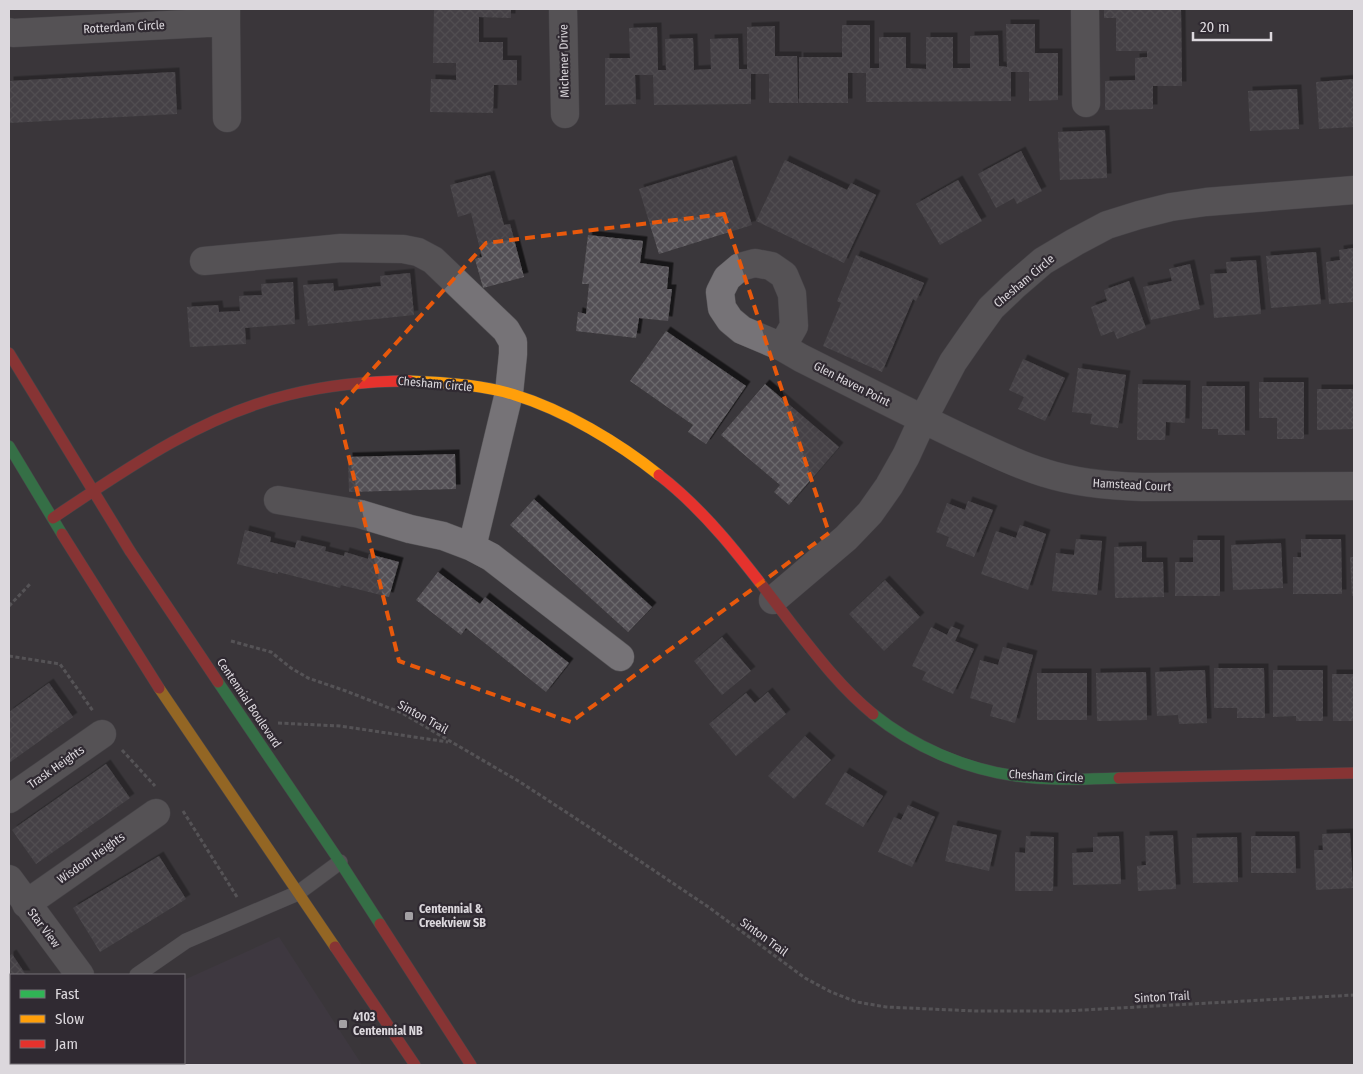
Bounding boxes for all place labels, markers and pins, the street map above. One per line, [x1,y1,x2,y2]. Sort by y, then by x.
place label: Centennial & Creekview SB [419,902,486,930]
marker: Centennial & Creekview SB [403,910,415,922]
place label: 4103 Centennial NB [353,1010,423,1038]
marker: 4103 Centennial NB [337,1018,349,1030]

